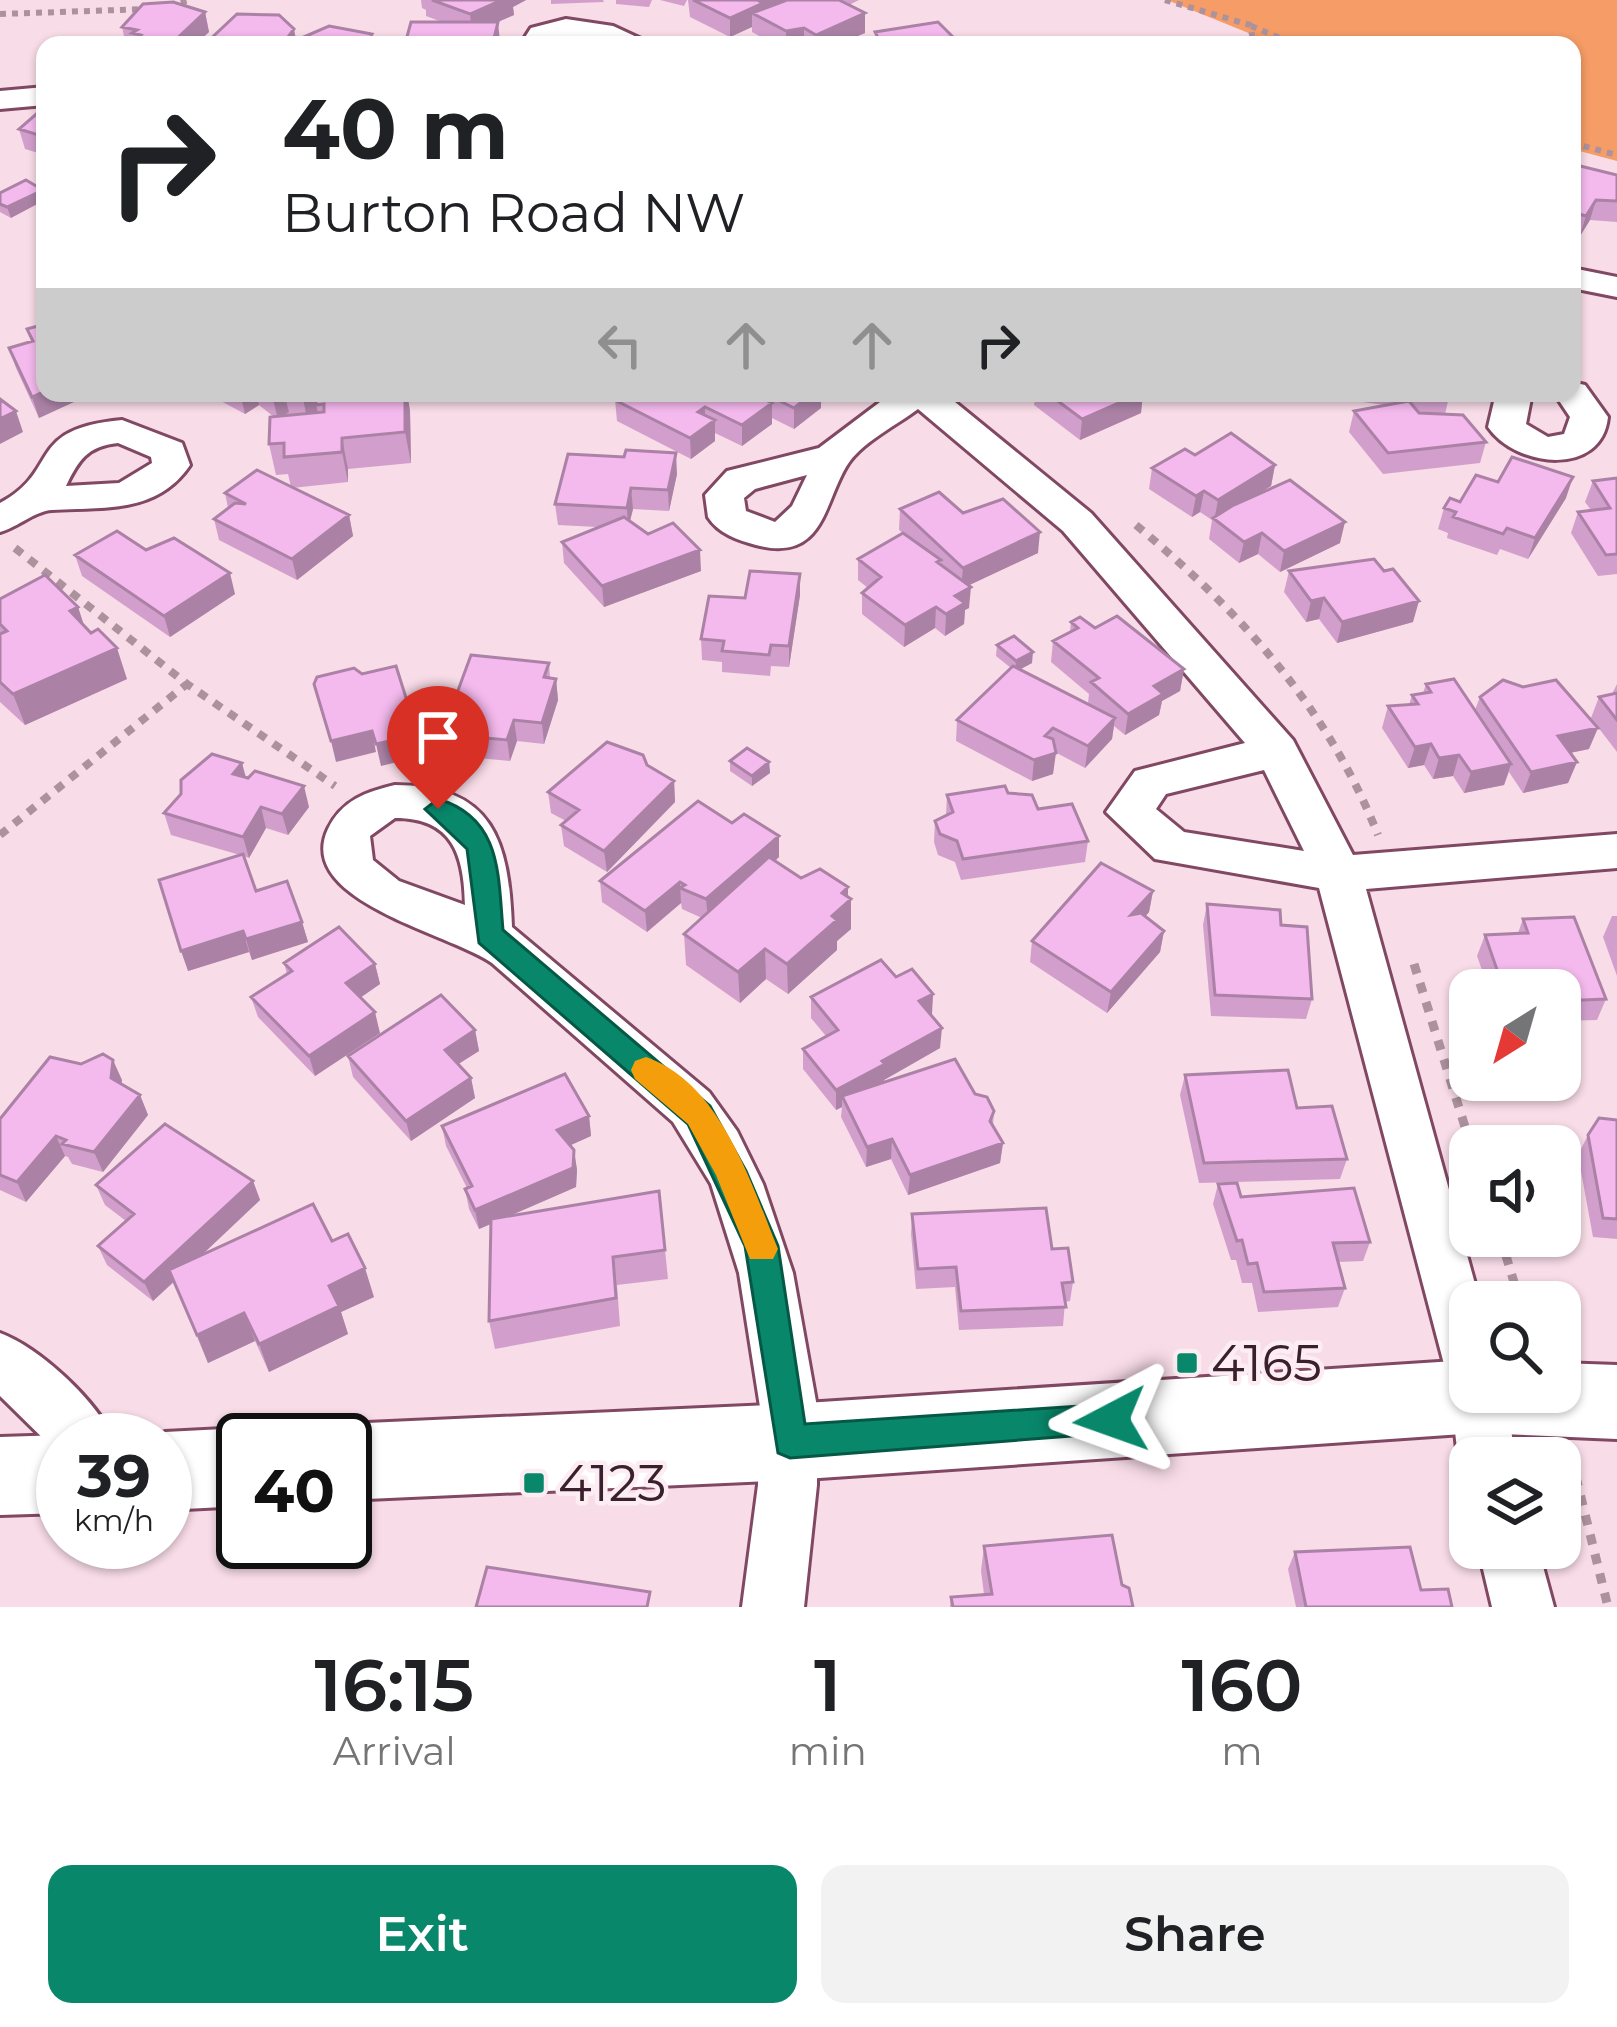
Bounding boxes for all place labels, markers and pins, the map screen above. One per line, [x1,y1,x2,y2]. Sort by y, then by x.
pin [387,686,489,809]
place label: 4165 [1211,1332,1322,1394]
marker: 4165 [1174,1350,1200,1376]
place label: 4123 [558,1452,667,1514]
marker: 4123 [521,1470,547,1496]

